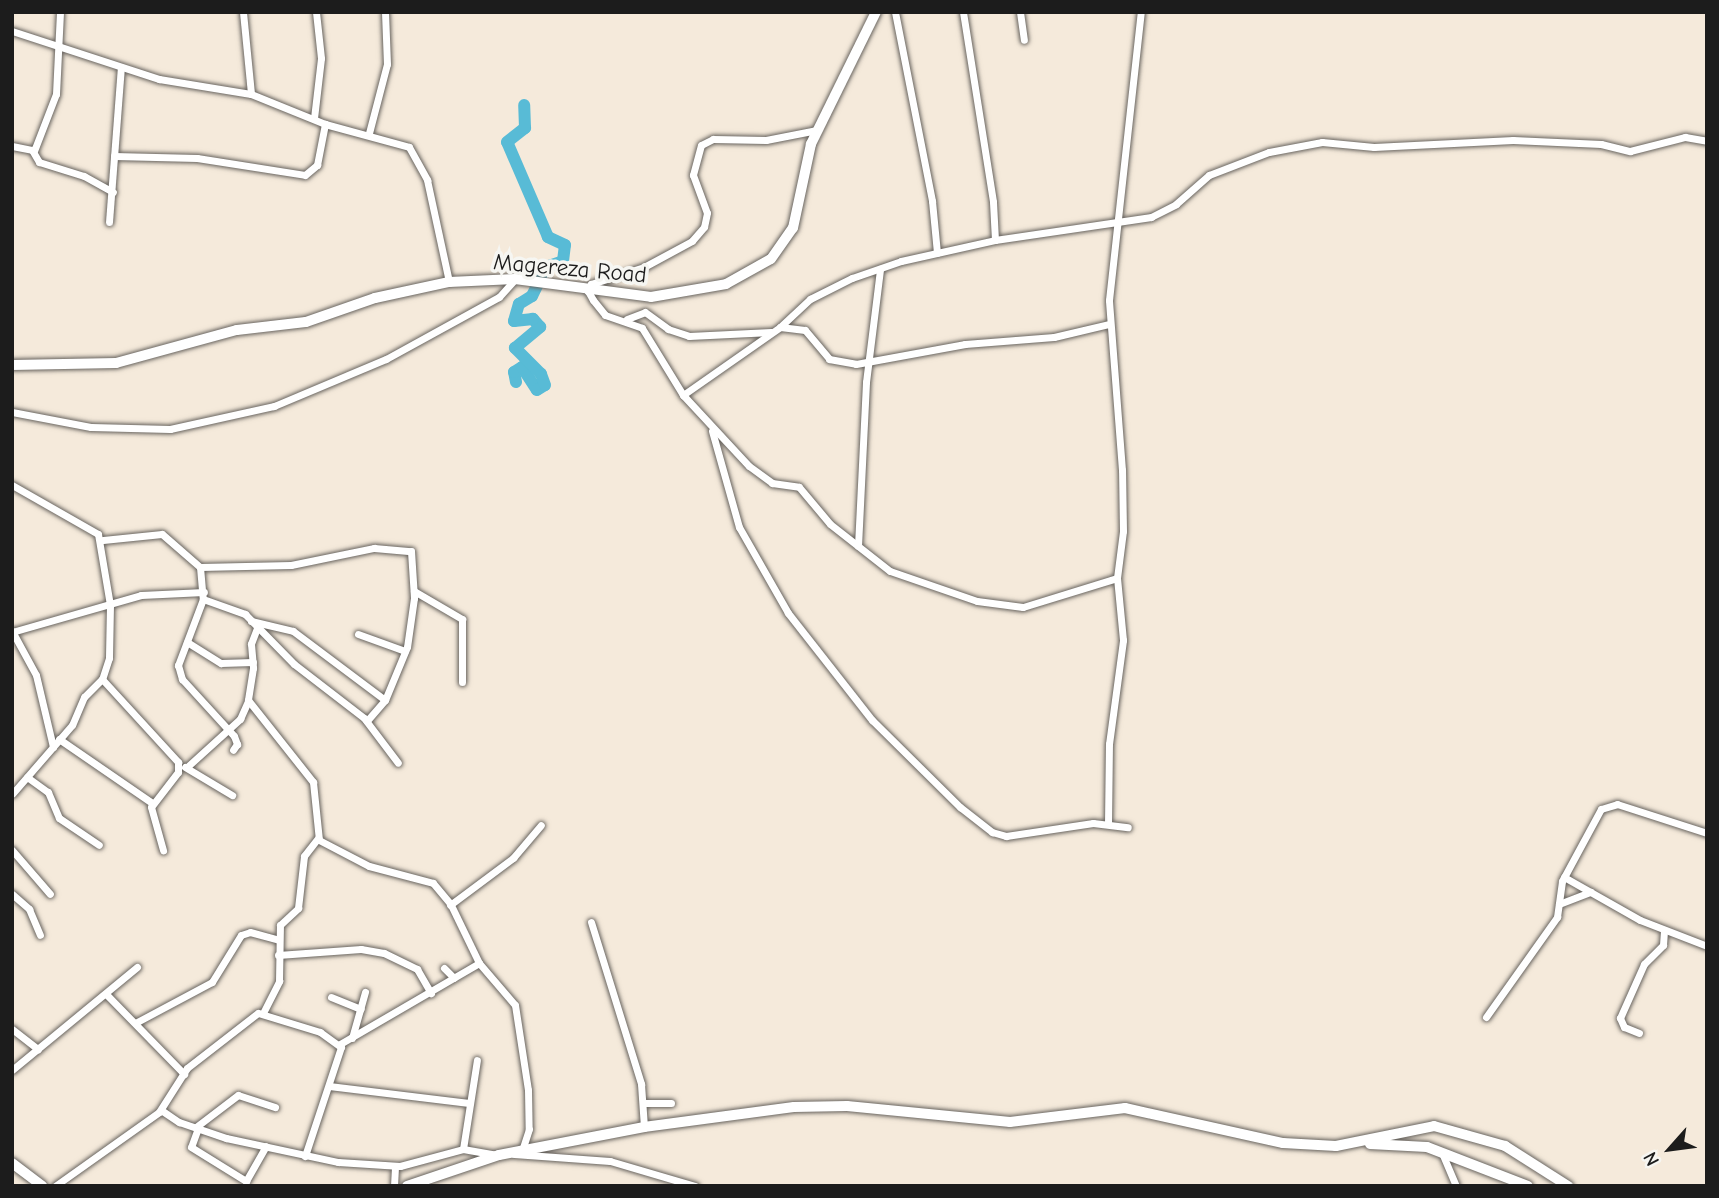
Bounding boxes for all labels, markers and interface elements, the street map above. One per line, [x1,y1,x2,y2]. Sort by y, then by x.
street label: Magereza Road [492,249,648,289]
north arrow [1635,1114,1705,1184]
text: N [1639,1148,1664,1170]

